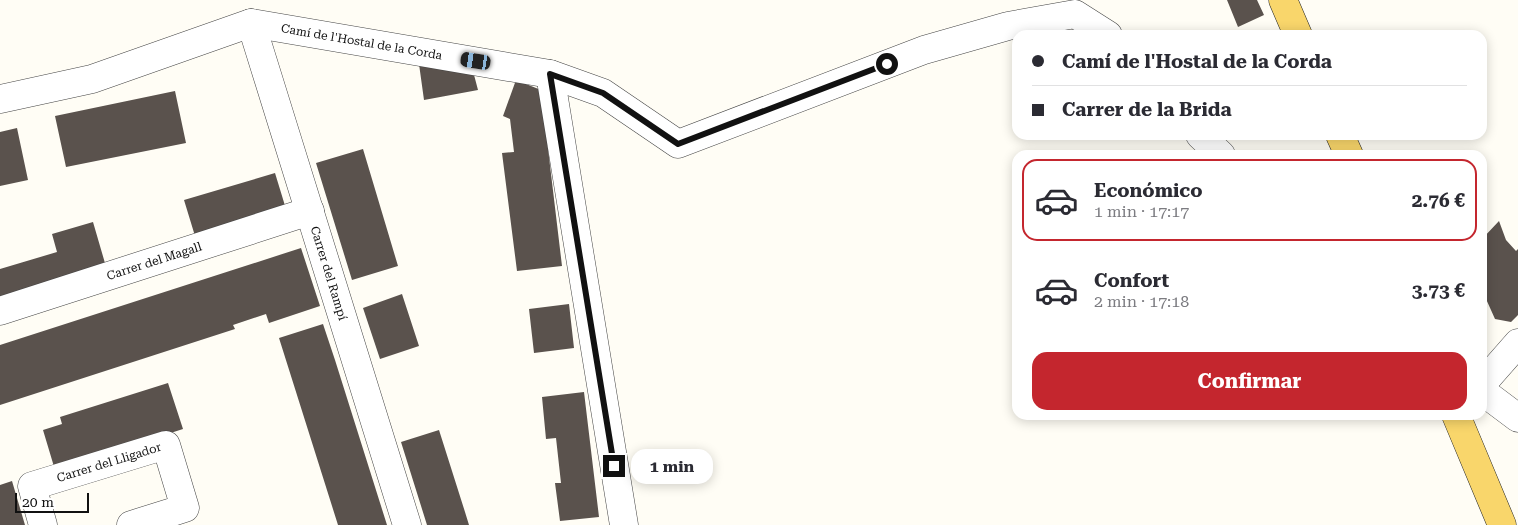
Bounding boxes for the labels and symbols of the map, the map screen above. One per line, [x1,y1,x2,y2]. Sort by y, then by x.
street label: Camí de l'Hostal de la Corda [280,21,444,63]
car [460,51,491,71]
route start [876,53,898,75]
street label: Carrer del Rampí [308,224,350,322]
street label: Carrer del Magall [105,239,204,283]
street label: Carrer del Lligador [55,440,163,485]
callout: 1 min [632,448,714,484]
route end [603,455,625,477]
scale bar [15,490,89,513]

